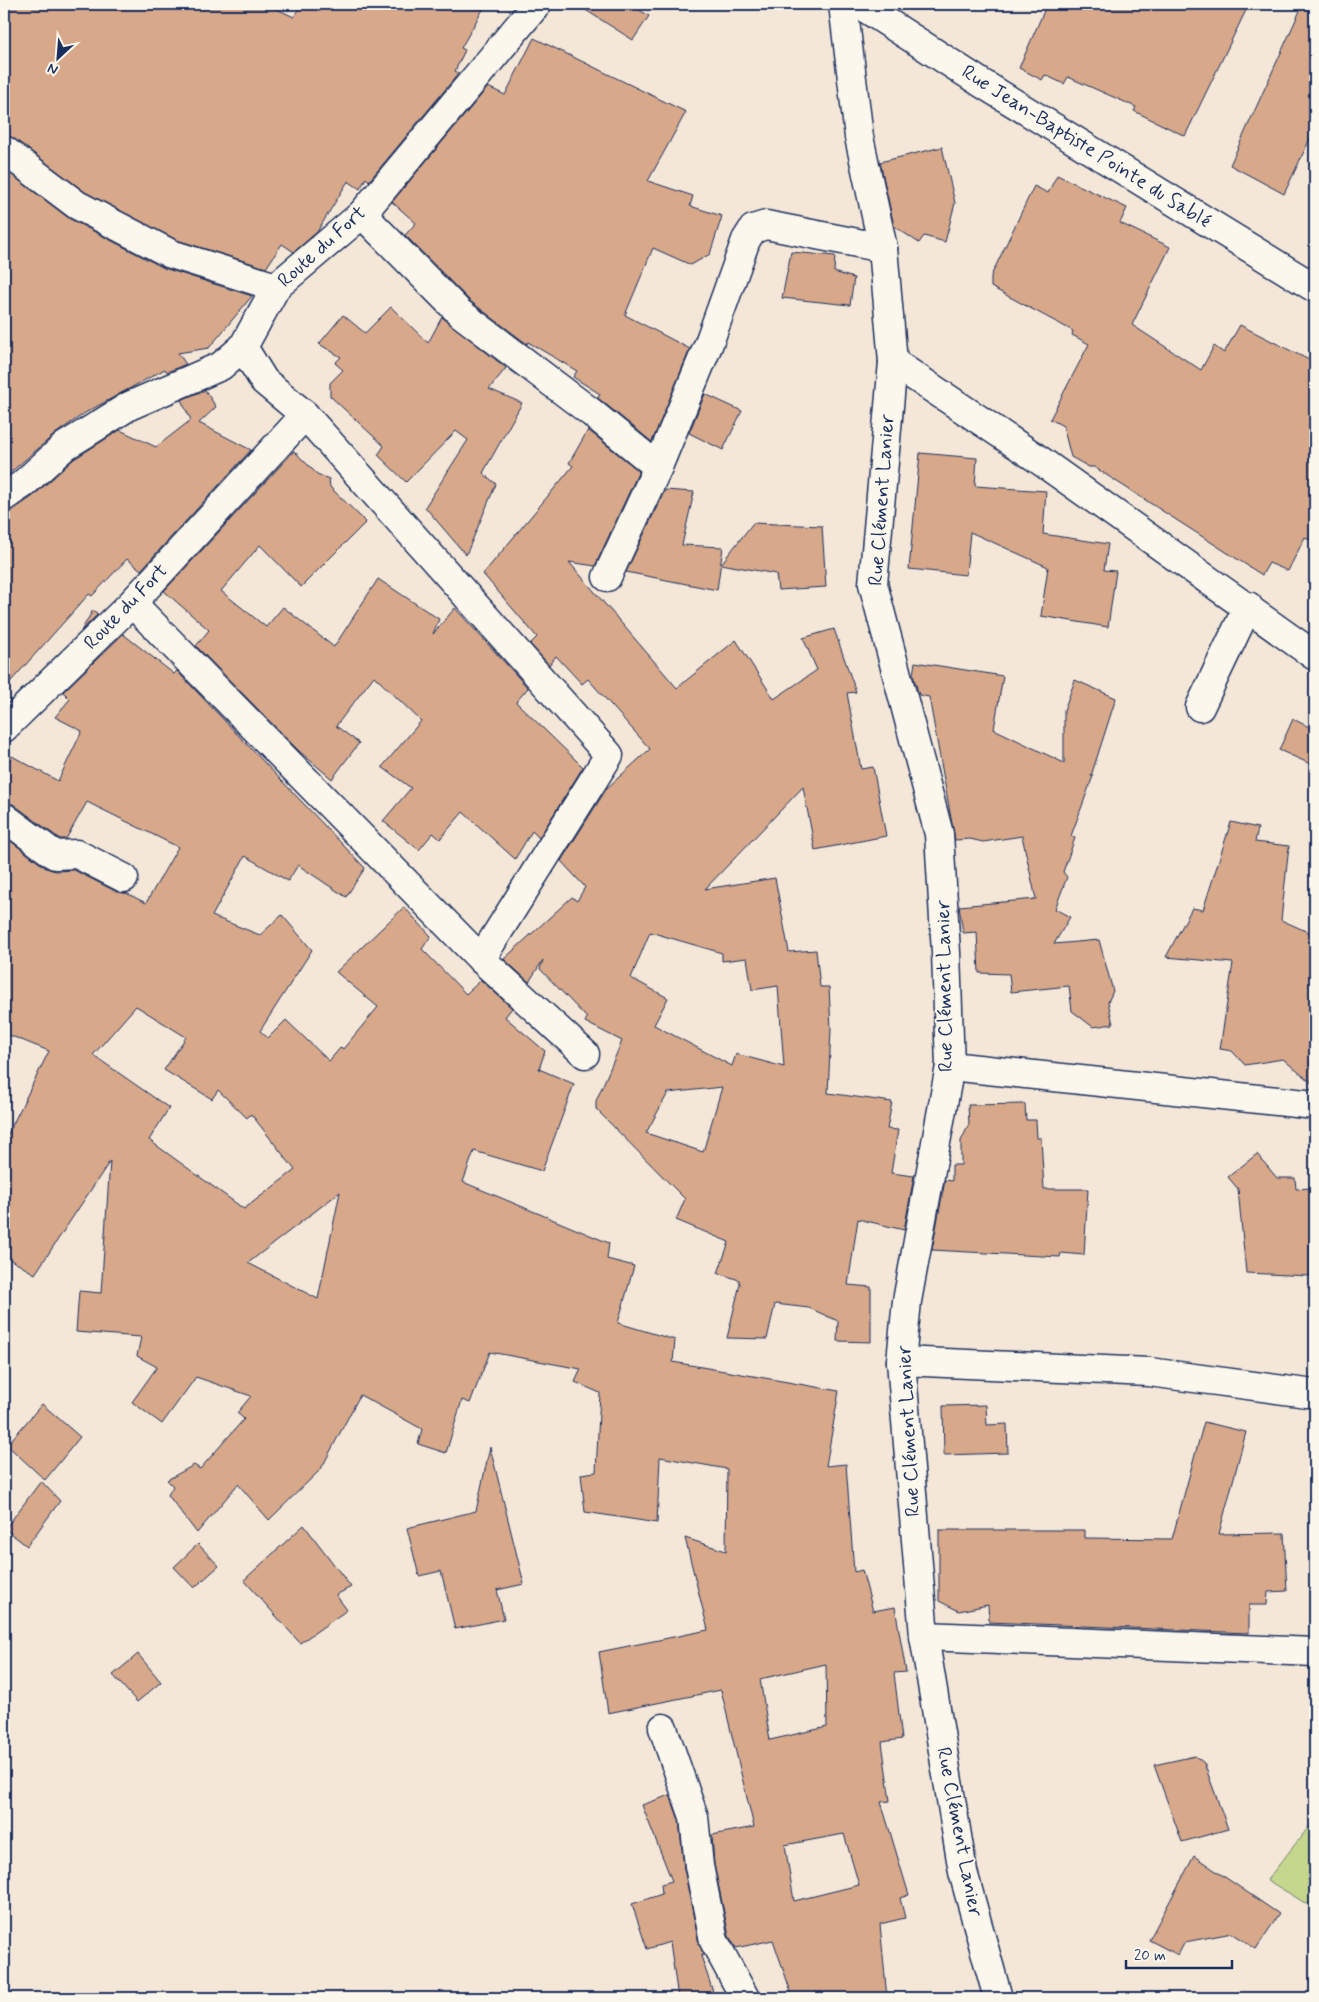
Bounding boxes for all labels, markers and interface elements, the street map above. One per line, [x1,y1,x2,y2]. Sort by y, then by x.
north arrow [32,32,82,82]
text: N [45,59,61,79]
street label: Rue Jean-Baptiste Pointe du Sablé [956,59,1216,235]
street label: Route du Fort [272,200,372,294]
street label: Rue Clément Lanier [863,413,902,587]
street label: Route du Fort [78,558,174,656]
street label: Rue Clément Lanier [930,899,960,1072]
street label: Rue Clément Lanier [891,1344,927,1518]
street label: Rue Clément Lanier [929,1745,989,1920]
scale bar [1126,1937,1233,1969]
text: 20 m [1134,1946,1166,1966]

